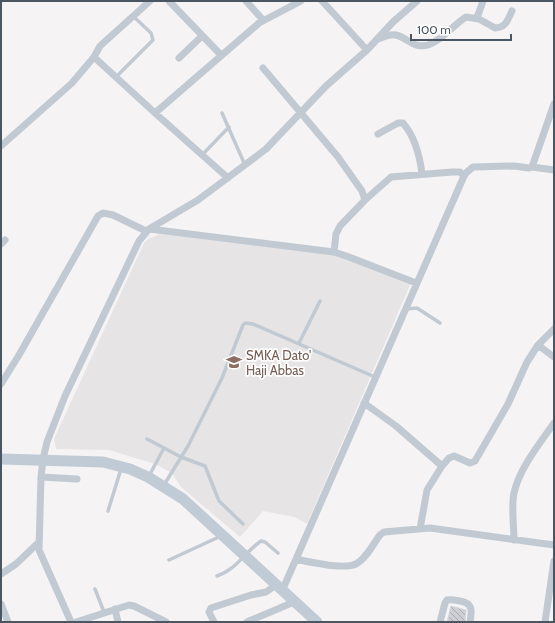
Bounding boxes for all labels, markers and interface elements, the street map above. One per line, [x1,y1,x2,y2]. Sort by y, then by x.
scale bar [411,16,511,42]
text: 100 m [417,22,451,37]
place label: SMKA Dato' Haji Abbas [246,347,311,379]
school or university icon: SMKA Dato' Haji Abbas [225,353,243,371]

